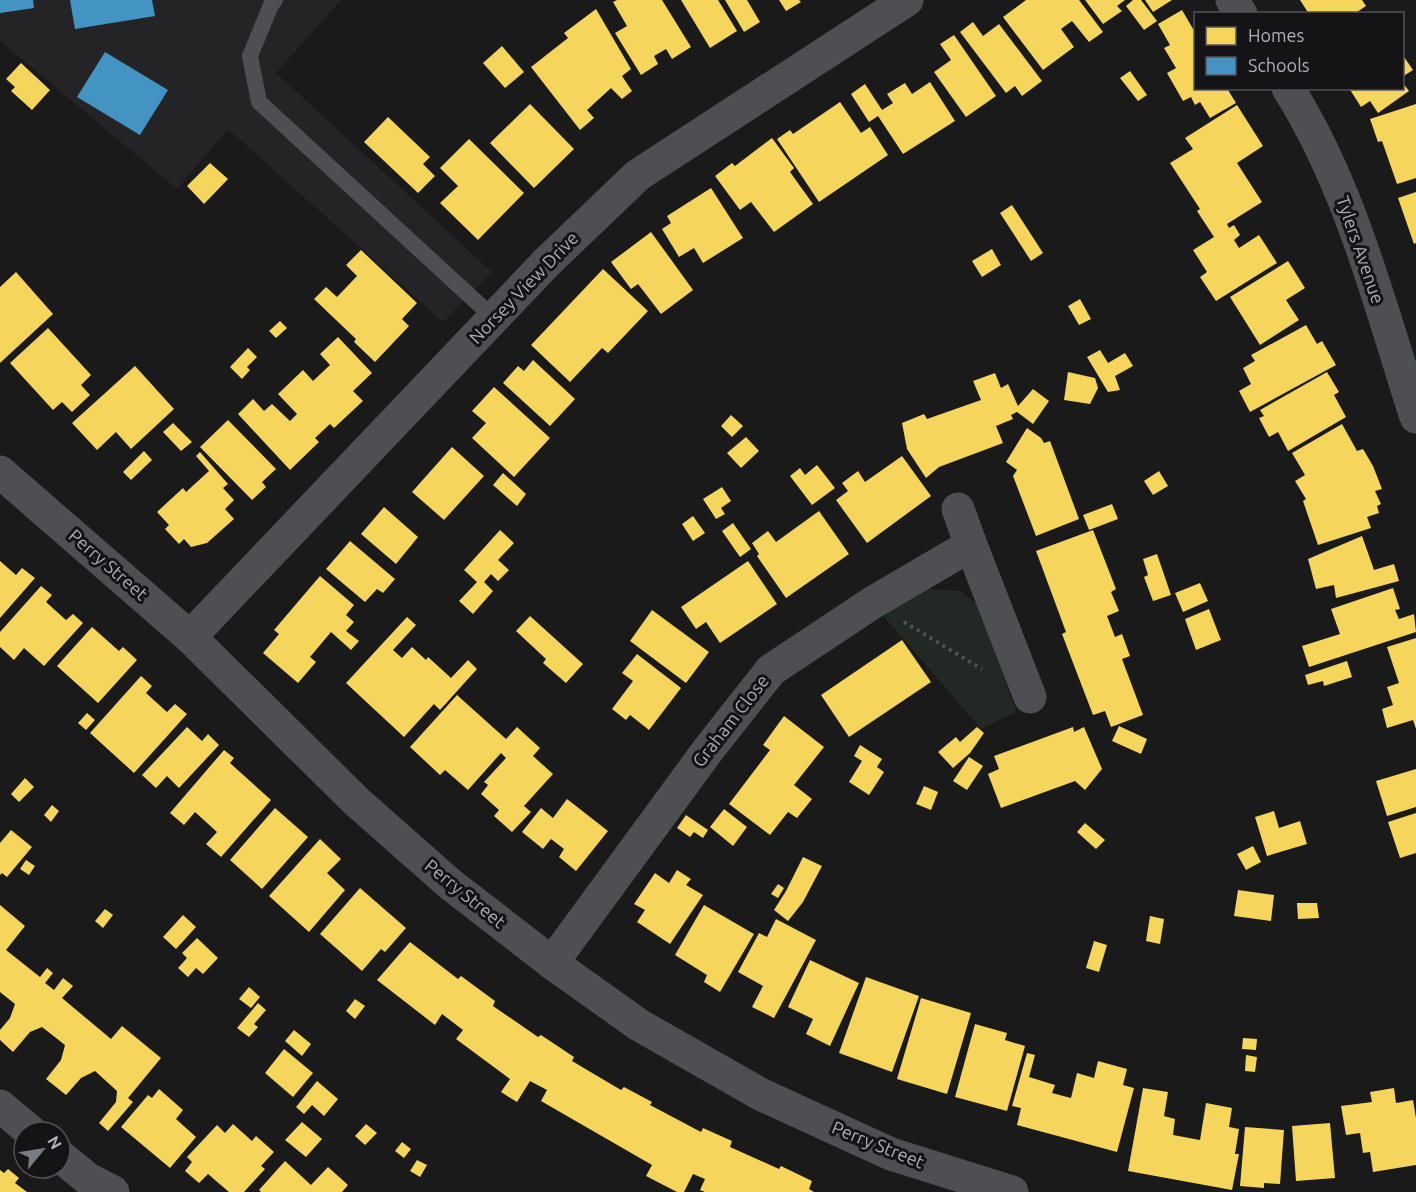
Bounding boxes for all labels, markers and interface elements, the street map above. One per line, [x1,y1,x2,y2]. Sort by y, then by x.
legend [1194,12,1404,90]
text: Homes [1248,25,1305,45]
text: Schools [1248,55,1310,75]
street label: Tylers Avenue [1333,193,1389,306]
street label: Norsey View Drive [465,227,582,347]
street label: Perry Street [65,525,152,604]
street label: Graham Close [688,670,772,770]
street label: Perry Street [421,855,510,932]
street label: Perry Street [829,1117,927,1172]
north arrow [12,1120,72,1180]
text: N [44,1133,66,1152]

